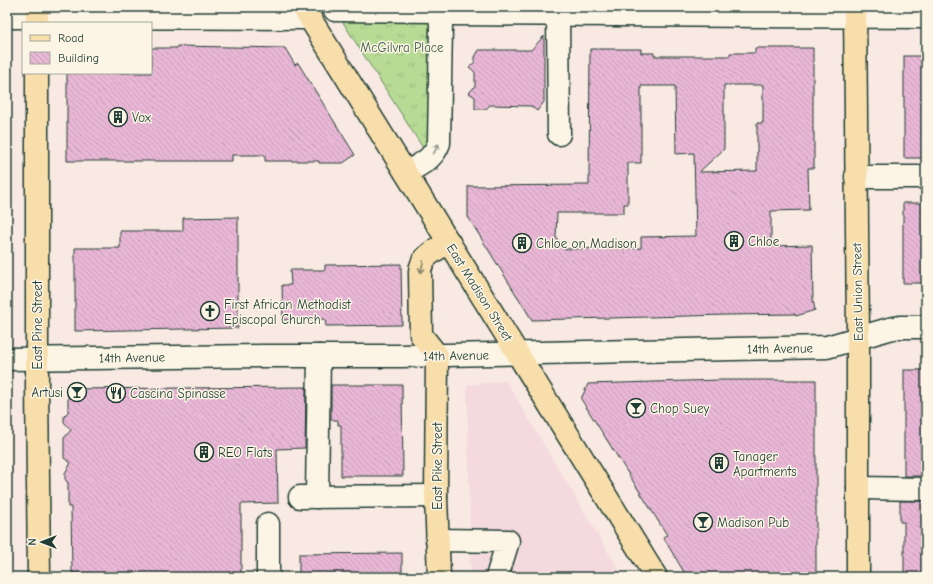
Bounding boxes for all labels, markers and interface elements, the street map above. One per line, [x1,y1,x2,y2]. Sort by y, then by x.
legend [22,22,152,74]
text: Road [58,31,84,45]
park label: McGilvra Place [360,40,444,55]
text: Building [58,51,99,65]
building icon: Vox [107,106,129,128]
place label: Vox [132,110,152,125]
one-way arrow [433,144,440,156]
building icon: Chloe [723,230,745,252]
building icon: Chloe on Madison [511,232,533,254]
place label: Chloe [748,234,780,249]
place label: Chloe on Madison [536,236,637,251]
street label: East Madison Street [444,241,516,345]
street label: East Union Street [849,242,866,341]
one-way arrow [417,261,425,274]
street label: East Pine Street [30,279,45,369]
place label: First African Methodist Episcopal Church [224,297,352,327]
church icon: First African Methodist Episcopal Church [199,300,221,322]
street label: 14th Avenue [747,340,814,357]
street label: 14th Avenue [423,347,490,364]
street label: 14th Avenue [99,349,166,366]
bar icon: Artusi [66,381,88,403]
restaurant icon: Cascina Spinasse [105,382,127,404]
place label: Artusi [32,385,63,400]
place label: Cascina Spinasse [130,386,226,401]
bar icon: Chop Suey [625,397,647,419]
place label: Chop Suey [650,401,709,416]
street label: East Pike Street [430,421,445,510]
building icon: REO Flats [193,441,215,463]
place label: REO Flats [218,445,272,460]
place label: Tanager Apartments [733,449,797,479]
building icon: Tanager Apartments [708,452,730,474]
bar icon: Madison Pub [692,511,714,533]
place label: Madison Pub [717,515,789,530]
north arrow [22,522,62,562]
text: N [26,538,39,546]

